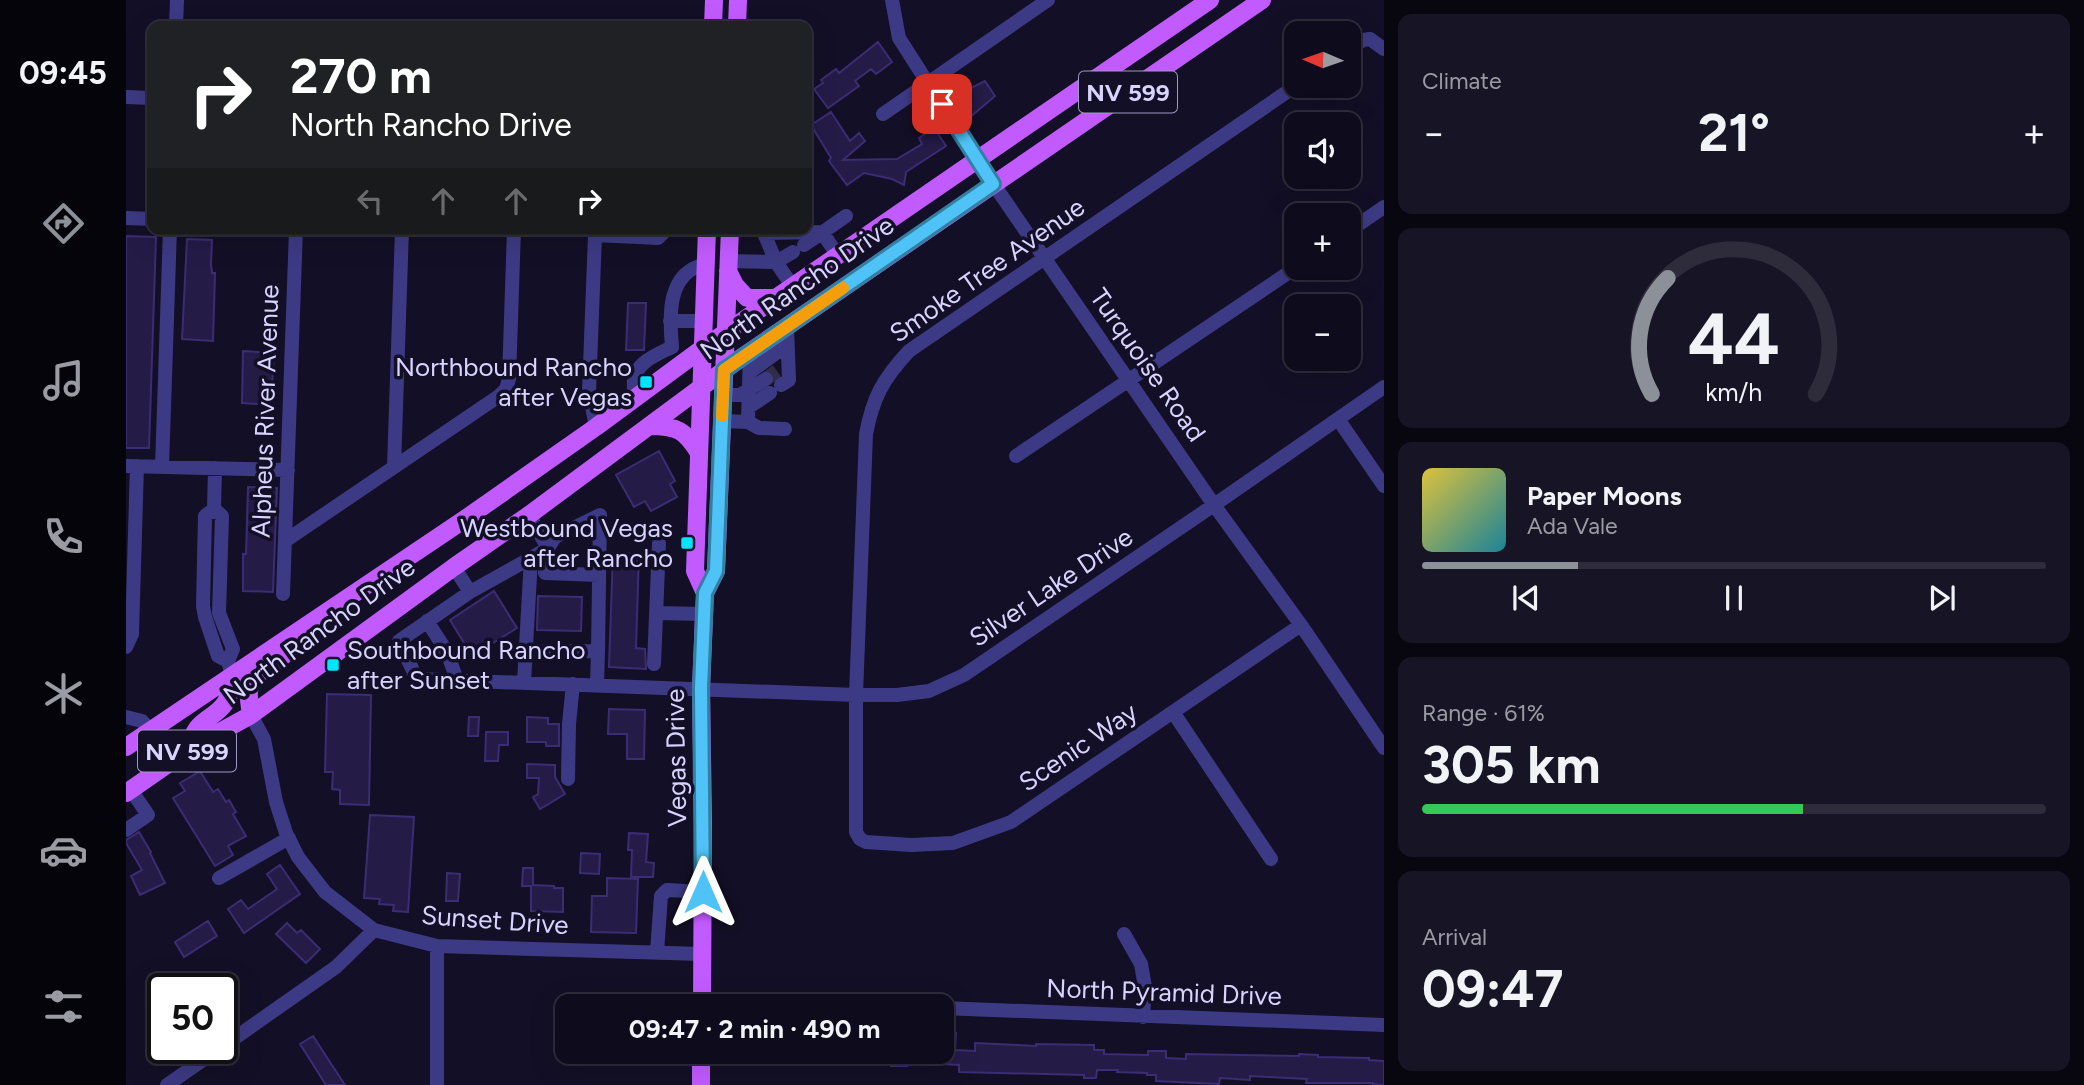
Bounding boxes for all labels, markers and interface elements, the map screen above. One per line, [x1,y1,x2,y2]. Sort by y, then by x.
north arrow [1284,21,1362,98]
map controls [1284,21,1361,371]
text: 270 m [290,46,432,105]
icon: right [175,49,266,140]
text: 09:45 [19,54,107,92]
text: Climate [1422,67,1501,95]
road number: NV 599 [1079,72,1177,112]
pin [912,74,972,134]
icon: arrive [923,85,961,123]
text: 21° [1698,102,1770,164]
text: North Rancho Drive [290,106,572,144]
text: − [1422,110,1446,156]
text: + [2022,110,2046,156]
button: sound [1284,112,1361,189]
icon: left [351,182,389,220]
icon: ahead [424,182,462,220]
icon: ahead [497,182,535,220]
icon: right [570,182,608,220]
street label: Smoke Tree Avenue [883,191,1091,349]
icon: directions [39,199,88,248]
button: + [1284,203,1361,280]
street label: North Rancho Drive [694,209,900,367]
street label: Turquoise Road [1083,282,1213,448]
street label: Alpheus River Avenue [245,284,285,538]
button: − [1284,294,1361,371]
text: 44 [1688,296,1780,383]
place label: Northbound Rancho after Vegas [395,351,632,413]
icon: music [39,356,88,405]
marker: Northbound Rancho after Vegas [638,374,654,390]
text: km/h [1705,377,1763,407]
text: Paper Moons [1527,480,1682,512]
icon: phone [39,512,88,561]
place label: Westbound Vegas after Rancho [460,512,673,574]
text: Ada Vale [1527,512,1618,540]
street label: Silver Lake Drive [963,521,1139,653]
marker: Westbound Vegas after Rancho [679,535,695,551]
street label: North Rancho Drive [217,551,421,711]
icon: previous [1507,579,1545,617]
icon: pause [1715,579,1753,617]
icon: next [1923,579,1961,617]
place label: Southbound Rancho after Sunset [347,634,586,696]
marker: Southbound Rancho after Sunset [325,657,341,673]
icon: climate [39,669,88,718]
street label: Vegas Drive [659,689,693,827]
street label: Scenic Way [1013,696,1144,798]
text: Range · 61% [1422,699,1545,727]
road number: NV 599 [138,730,236,772]
text: 305 km [1422,734,1601,796]
icon: car [39,826,88,875]
position arrow [666,855,740,929]
street label: Sunset Drive [420,899,570,941]
text: Arrival [1422,923,1487,951]
text: 09:47 [1422,958,1563,1020]
street label: North Pyramid Drive [1046,972,1282,1012]
speed limit sign: 50 [147,973,238,1064]
icon: filters [39,982,88,1031]
text: 09:47 · 2 min · 490 m [629,1013,880,1045]

